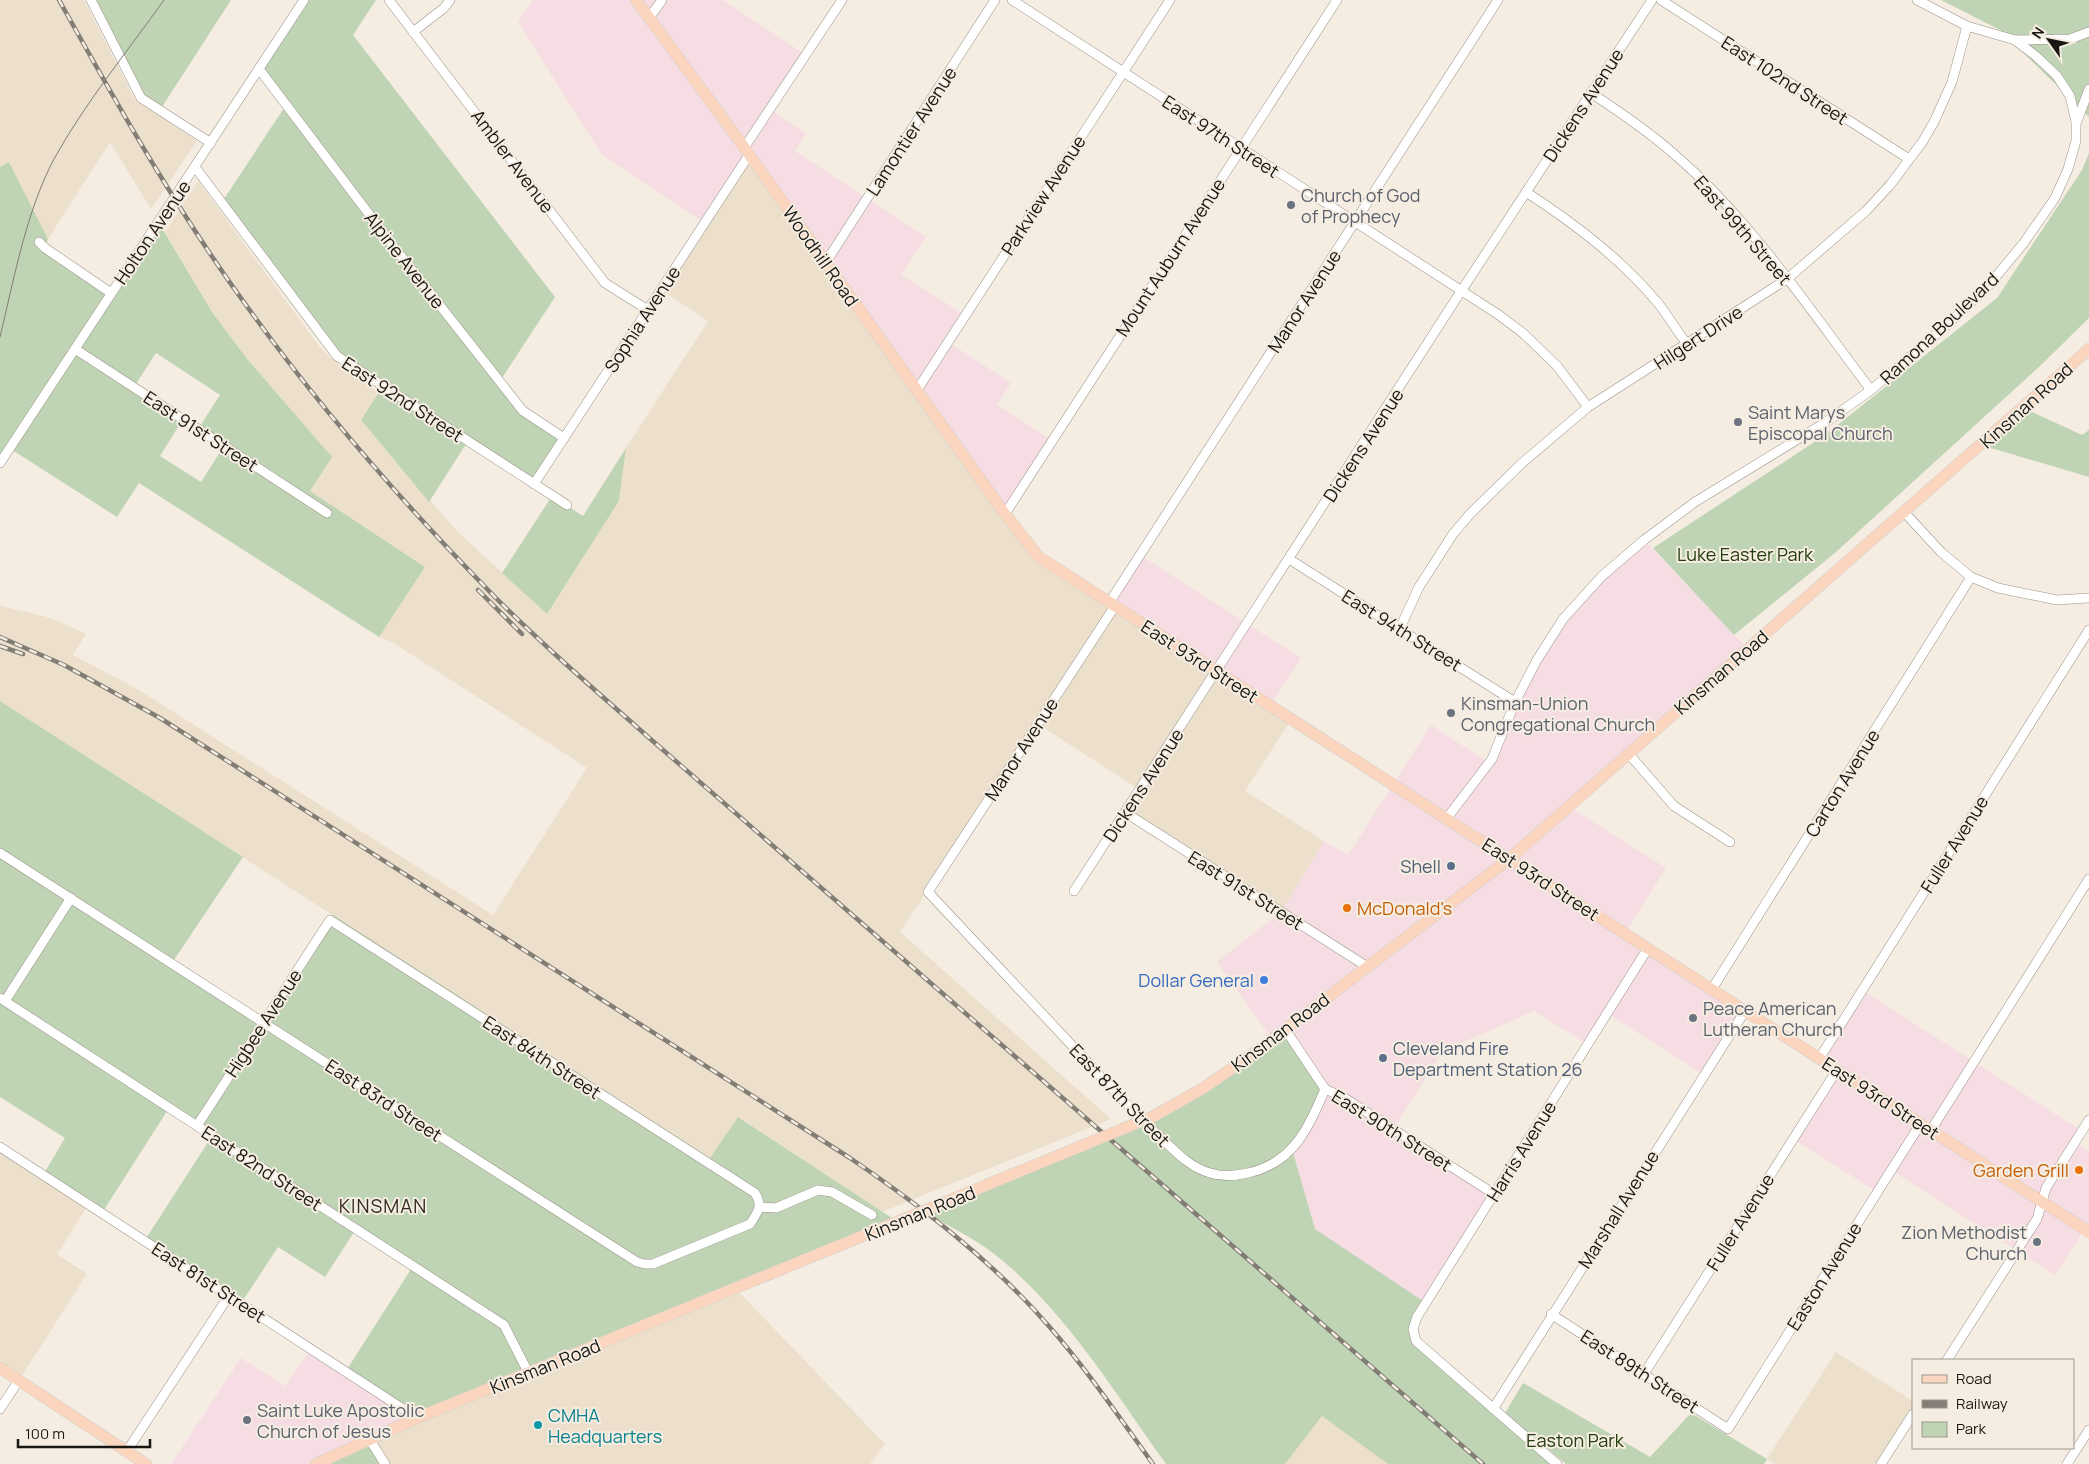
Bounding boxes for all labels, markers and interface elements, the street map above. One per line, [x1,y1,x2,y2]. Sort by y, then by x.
north arrow [2024,15,2074,65]
text: N [2027,23,2048,42]
street label: East 102nd Street [1717,30,1853,130]
street label: Dickens Avenue [1537,44,1629,166]
street label: Lamontier Avenue [860,62,962,200]
street label: East 97th Street [1158,89,1284,183]
street label: Ambler Avenue [466,104,560,218]
street label: Parkview Avenue [995,130,1091,260]
street label: East 99th Street [1689,170,1797,290]
street label: Mount Auburn Avenue [1110,173,1230,341]
street label: Holton Avenue [108,175,196,289]
place label: Church of God of Prophecy [1301,183,1420,228]
marker: Church of God of Prophecy [1285,199,1297,211]
street label: Woodhill Road [778,201,864,311]
street label: Alpine Avenue [360,207,450,313]
street label: Manor Avenue [1262,245,1346,357]
street label: Sophia Avenue [599,261,685,377]
street label: Ramona Boulevard [1875,267,2003,389]
street label: Hilgert Drive [1649,299,1747,375]
street label: East 92nd Street [338,351,468,447]
street label: Kinsman Road [1974,357,2078,453]
street label: Dickens Avenue [1317,384,1409,506]
street label: East 91st Street [139,385,263,477]
place label: Saint Marys Episcopal Church [1748,400,1893,445]
marker: Saint Marys Episcopal Church [1732,416,1744,428]
park label: Luke Easter Park [1677,542,1814,566]
street label: East 94th Street [1338,584,1466,676]
street label: East 93rd Street [1137,614,1263,708]
street label: Kinsman Road [1669,624,1773,720]
place label: Kinsman-Union Congregational Church [1461,691,1655,736]
street label: Manor Avenue [979,693,1063,805]
marker: Kinsman-Union Congregational Church [1445,707,1457,719]
street label: Dickens Avenue [1097,724,1189,846]
street label: Carton Avenue [1799,725,1885,841]
street label: Fuller Avenue [1915,791,1993,897]
street label: East 93rd Street [1478,832,1604,926]
street label: East 91st Street [1184,845,1308,935]
place label: Shell [1400,854,1441,878]
marker: Shell [1445,860,1457,872]
place label: McDonald's [1357,896,1452,920]
marker: McDonald's [1341,902,1353,914]
street label: Higbee Avenue [219,964,307,1082]
place label: Dollar General [1138,968,1254,992]
marker: Dollar General [1258,974,1270,986]
street label: Kinsman Road [1226,987,1334,1077]
place label: Peace American Lutheran Church [1703,996,1843,1041]
street label: East 84th Street [478,1010,606,1104]
marker: Peace American Lutheran Church [1687,1012,1699,1024]
place label: Cleveland Fire Department Station 26 [1393,1036,1583,1081]
street label: East 87th Street [1065,1038,1175,1152]
street label: East 93rd Street [1818,1051,1944,1145]
marker: Cleveland Fire Department Station 26 [1377,1052,1389,1064]
street label: East 83rd Street [321,1053,447,1147]
street label: East 90th Street [1328,1084,1456,1176]
street label: Harris Avenue [1481,1096,1561,1206]
street label: East 82nd Street [197,1120,327,1216]
street label: Marshall Avenue [1572,1145,1664,1273]
place label: Garden Grill [1973,1158,2069,1182]
marker: Garden Grill [2073,1164,2085,1176]
street label: Fuller Avenue [1701,1169,1779,1275]
street label: Kinsman Road [861,1180,979,1246]
district label: KINSMAN [339,1193,427,1219]
street label: Easton Avenue [1781,1217,1867,1335]
place label: Zion Methodist Church [1901,1220,2027,1265]
street label: East 81st Street [147,1236,271,1328]
marker: Zion Methodist Church [2031,1236,2043,1248]
street label: East 89th Street [1576,1324,1704,1418]
street label: Kinsman Road [486,1333,604,1399]
legend [1912,1359,2074,1449]
text: Road [1956,1368,1992,1389]
text: Railway [1956,1393,2008,1414]
place label: Saint Luke Apostolic Church of Jesus [257,1398,425,1443]
place label: CMHA Headquarters [548,1403,662,1448]
marker: Saint Luke Apostolic Church of Jesus [241,1414,253,1426]
scale bar [18,1416,150,1448]
text: Park [1956,1418,1986,1439]
marker: CMHA Headquarters [532,1419,544,1431]
text: 100 m [25,1423,65,1444]
park label: Easton Park [1526,1428,1625,1452]

